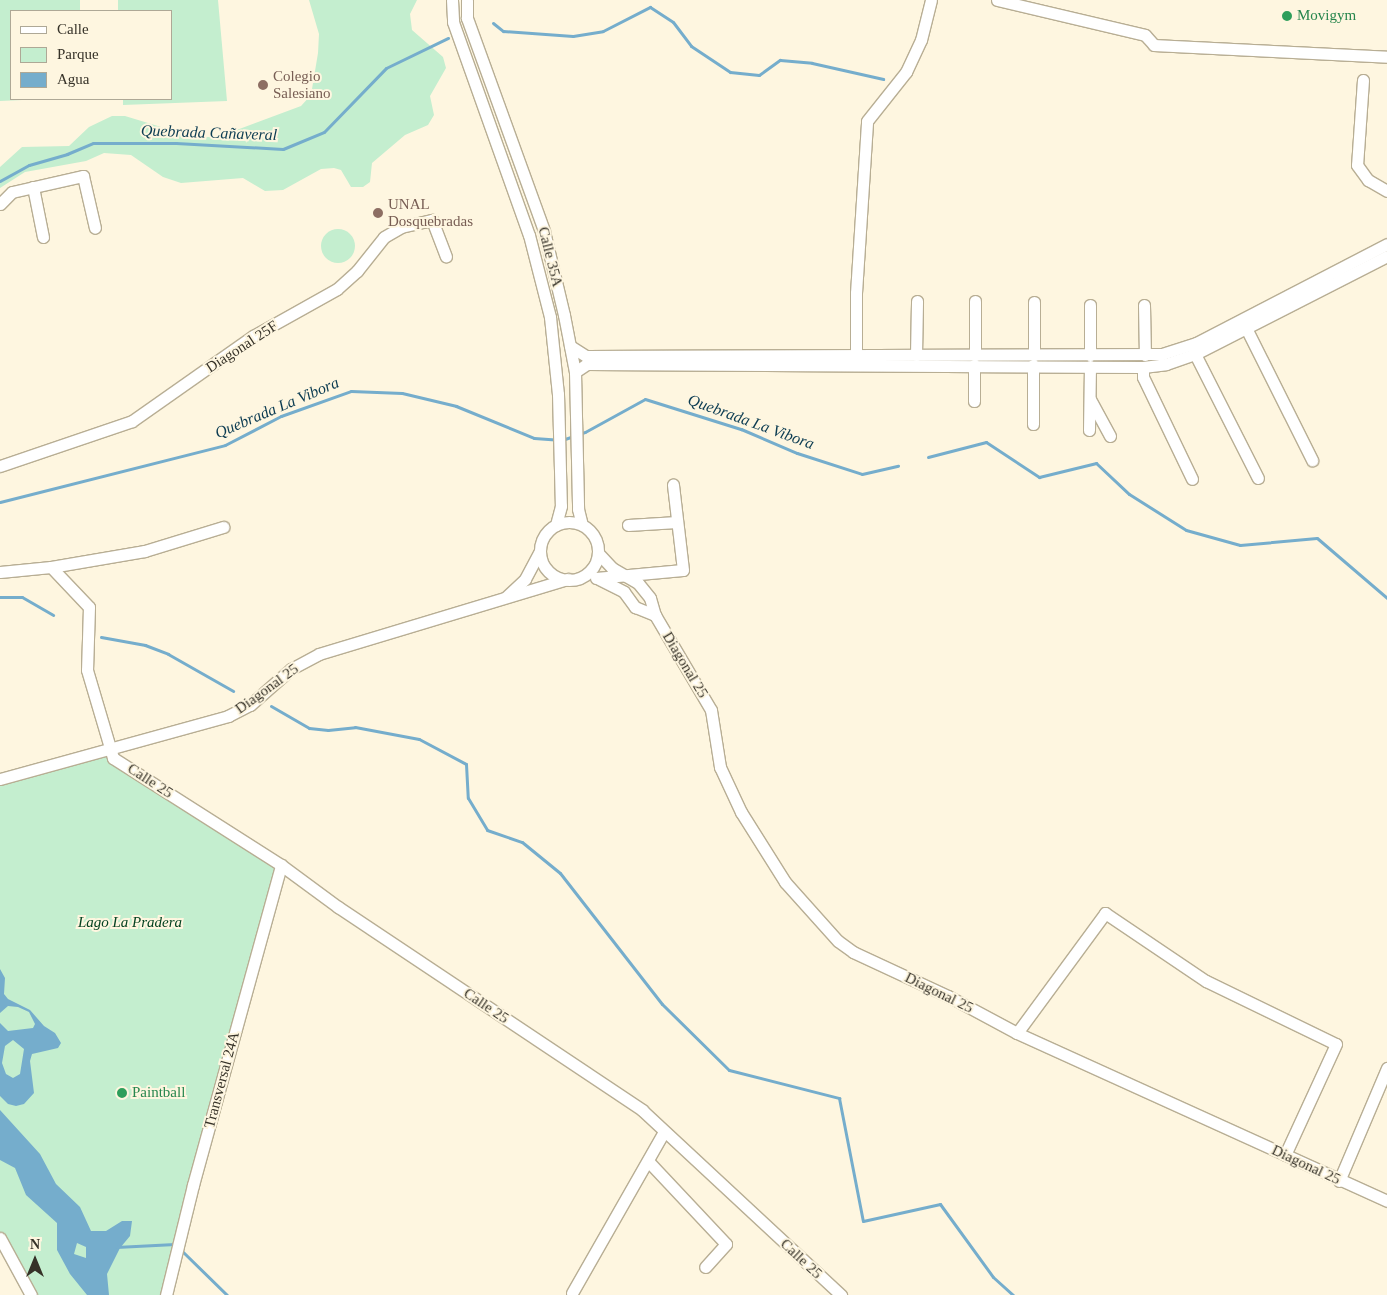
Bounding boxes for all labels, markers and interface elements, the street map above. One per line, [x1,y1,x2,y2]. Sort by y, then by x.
place label: Movigym [1297,7,1356,25]
legend [10,10,172,100]
marker: Movigym [1281,10,1293,22]
text: Calle [57,21,89,37]
text: Parque [57,46,99,62]
place label: Colegio Salesiano [273,67,330,102]
text: Agua [57,71,90,87]
marker: Colegio Salesiano [257,79,269,91]
water label: Quebrada Cañaveral [140,121,278,145]
place label: UNAL Dosquebradas [388,195,473,230]
marker: UNAL Dosquebradas [372,207,384,219]
street label: Calle 35A [534,225,566,289]
street label: Diagonal 25F [203,317,281,377]
water label: Quebrada La Vibora [212,373,342,443]
water label: Quebrada La Vibora [685,390,817,454]
street label: Diagonal 25 [658,629,712,701]
street label: Diagonal 25 [232,660,302,718]
street label: Calle 25 [124,760,176,802]
park label: Lago La Pradera [78,914,182,932]
street label: Diagonal 25 [902,969,976,1017]
street label: Calle 25 [460,984,512,1028]
street label: Transversal 24A [200,1030,244,1130]
place label: Paintball [132,1084,185,1102]
marker: Paintball [116,1087,128,1099]
street label: Diagonal 25 [1269,1141,1343,1189]
north arrow [10,1235,60,1285]
street label: Calle 25 [776,1235,826,1283]
text: N [30,1237,40,1252]

